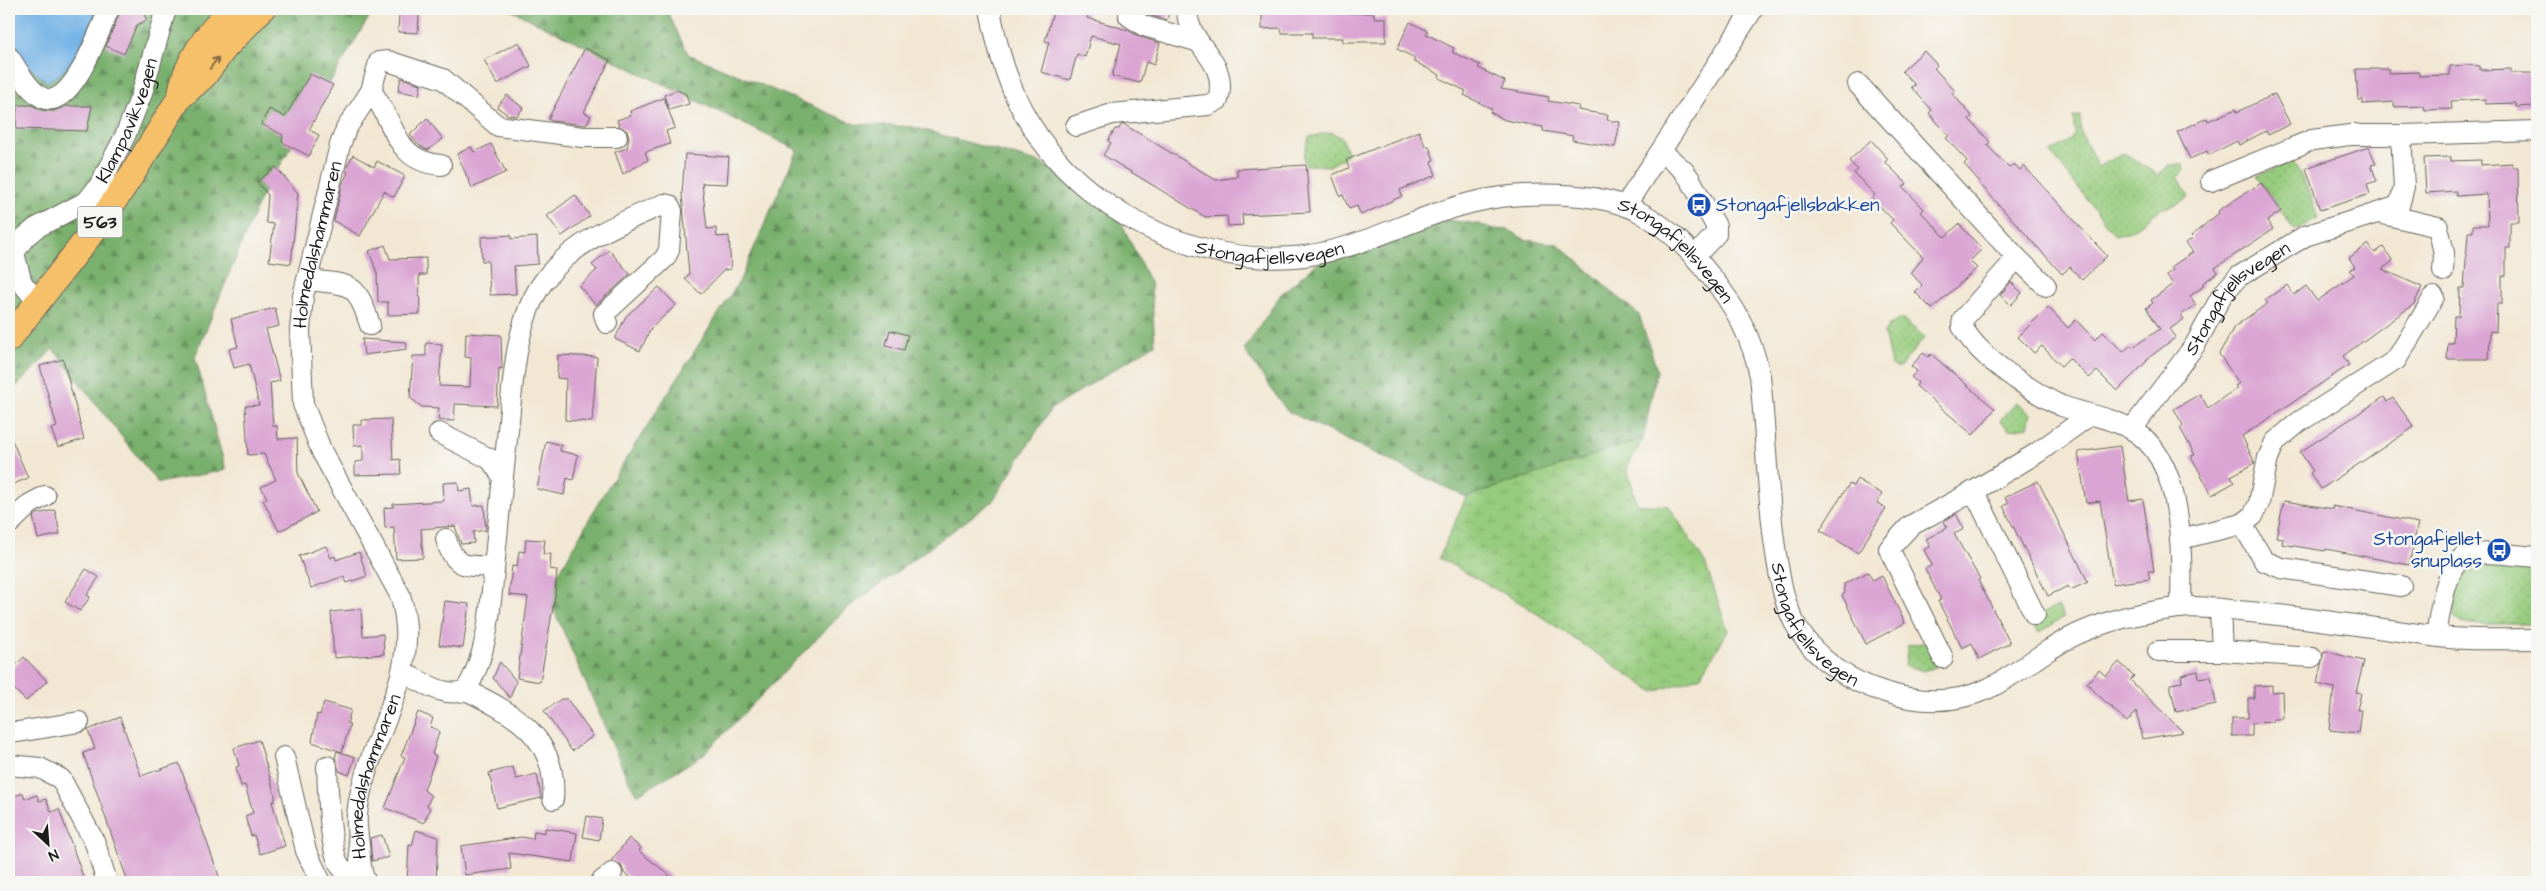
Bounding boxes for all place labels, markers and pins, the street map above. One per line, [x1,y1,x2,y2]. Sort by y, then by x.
bus stop icon: Stongafjellsbakken [1686,192,1712,218]
place label: Stongafjellsbakken [1716,192,1879,220]
place label: Stongafjellet snuplass [2374,526,2482,575]
bus stop icon: Stongafjellet snuplass [2486,537,2512,563]

